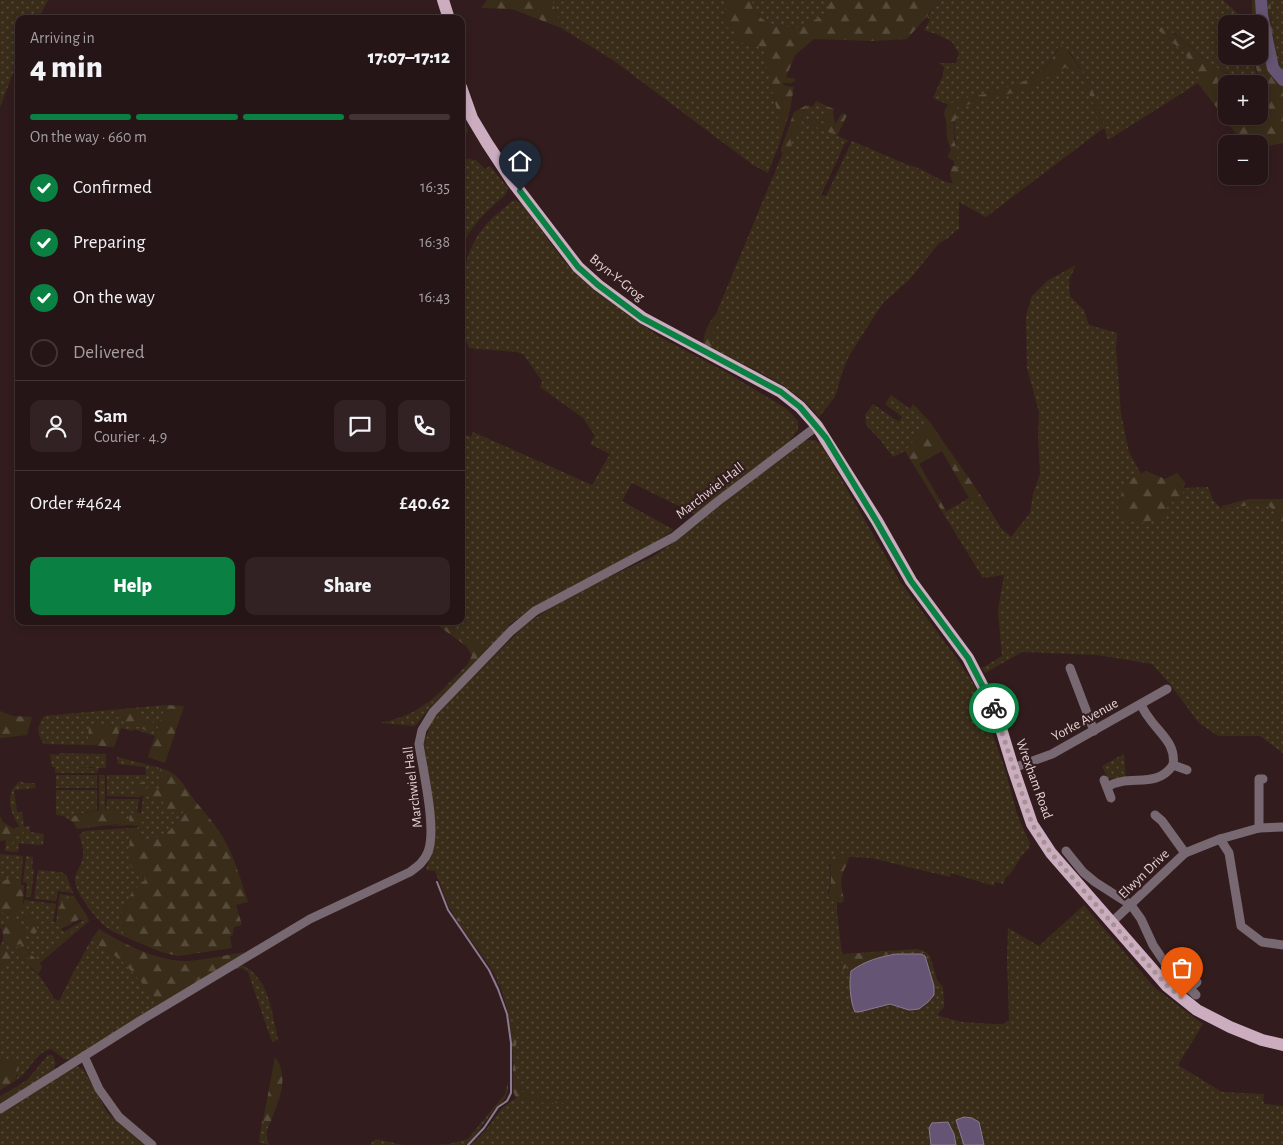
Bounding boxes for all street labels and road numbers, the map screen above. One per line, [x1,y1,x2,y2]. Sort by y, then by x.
street label: Bryn-Y-Grog [587,252,647,304]
street label: Marchwiel Hall [673,460,747,522]
street label: Yorke Avenue [1049,696,1121,744]
street label: Wrexham Road [1013,737,1055,821]
street label: Marchwiel Hall [401,746,425,828]
street label: Elwyn Drive [1116,847,1172,901]

